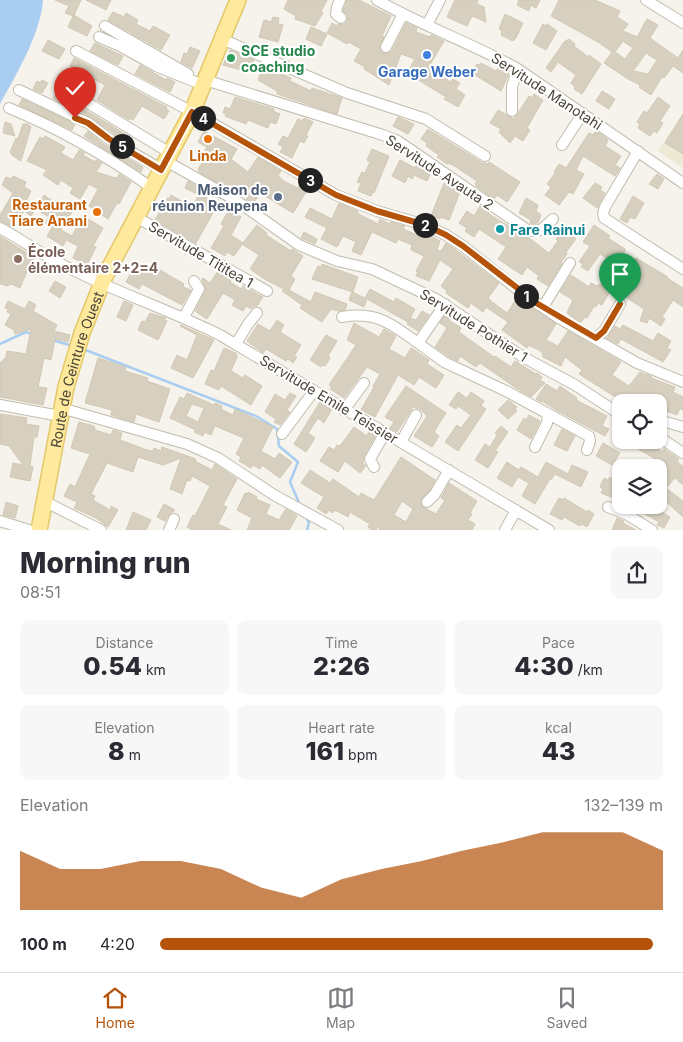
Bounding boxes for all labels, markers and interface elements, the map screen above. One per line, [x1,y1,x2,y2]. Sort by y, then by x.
place label: SCE studio coaching [241,42,316,75]
marker: Garage Weber [421,49,433,61]
street label: Servitude Manotahi [488,49,606,133]
marker: SCE studio coaching [225,52,237,64]
place label: Garage Weber [378,63,476,80]
pin [54,67,96,118]
icon: check [61,74,89,102]
pin: 4 [190,106,216,130]
text: 4 [199,110,208,127]
street label: Servitude Avauta 2 [383,131,497,213]
marker: Linda [202,133,214,145]
pin: 5 [110,134,134,158]
text: 5 [118,138,127,155]
place label: Linda [189,147,227,164]
pin: 3 [298,168,322,192]
text: 3 [306,172,315,189]
place label: Maison de réunion Reupena [152,181,268,214]
marker: Maison de réunion Reupena [272,191,284,203]
place label: Restaurant Tiare Anani [9,196,87,229]
marker: Restaurant Tiare Anani [91,206,103,218]
pin: 2 [412,212,438,238]
street label: Servitude Tititea 1 [146,217,256,291]
text: 2 [421,217,430,234]
place label: Fare Rainui [510,221,586,238]
marker: Fare Rainui [494,223,506,235]
place label: École élémentaire 2+2=4 [28,242,158,276]
marker: École élémentaire 2+2=4 [12,253,24,265]
pin [599,253,641,304]
icon: arrive [606,260,634,288]
pin: 1 [514,284,538,308]
street label: Servitude Pothier 1 [417,285,531,365]
street label: Route de Ceinture Ouest [46,288,106,449]
street label: Servitude Emile Teissier [257,351,401,447]
map controls [612,394,667,514]
button: locate [612,394,667,449]
button: layers [612,459,667,514]
text: Morning run [20,546,190,580]
button: share [611,547,663,599]
text: 08:51 [20,582,61,602]
text: Distance [96,634,153,651]
text: Time [325,634,358,651]
text: Pace [542,634,575,651]
text: 0.54 [83,651,142,681]
text: 2:26 [313,651,370,681]
text: 4:30 [514,651,574,681]
text: km [142,661,166,678]
text: /km [574,661,603,678]
text: Elevation [95,719,155,736]
text: Heart rate [308,719,375,736]
text: kcal [545,719,572,736]
text: 8 [108,736,125,766]
text: 161 [306,736,344,766]
text: 43 [542,736,575,766]
text: m [125,746,141,763]
text: bpm [344,746,377,763]
text: Elevation [20,795,89,815]
text: 132–139 m [584,795,663,815]
text: 100 m [20,934,67,954]
text: 4:20 [100,934,135,954]
tab: Home [96,984,135,1031]
tab: Map [326,984,355,1031]
tab: Saved [546,984,587,1031]

